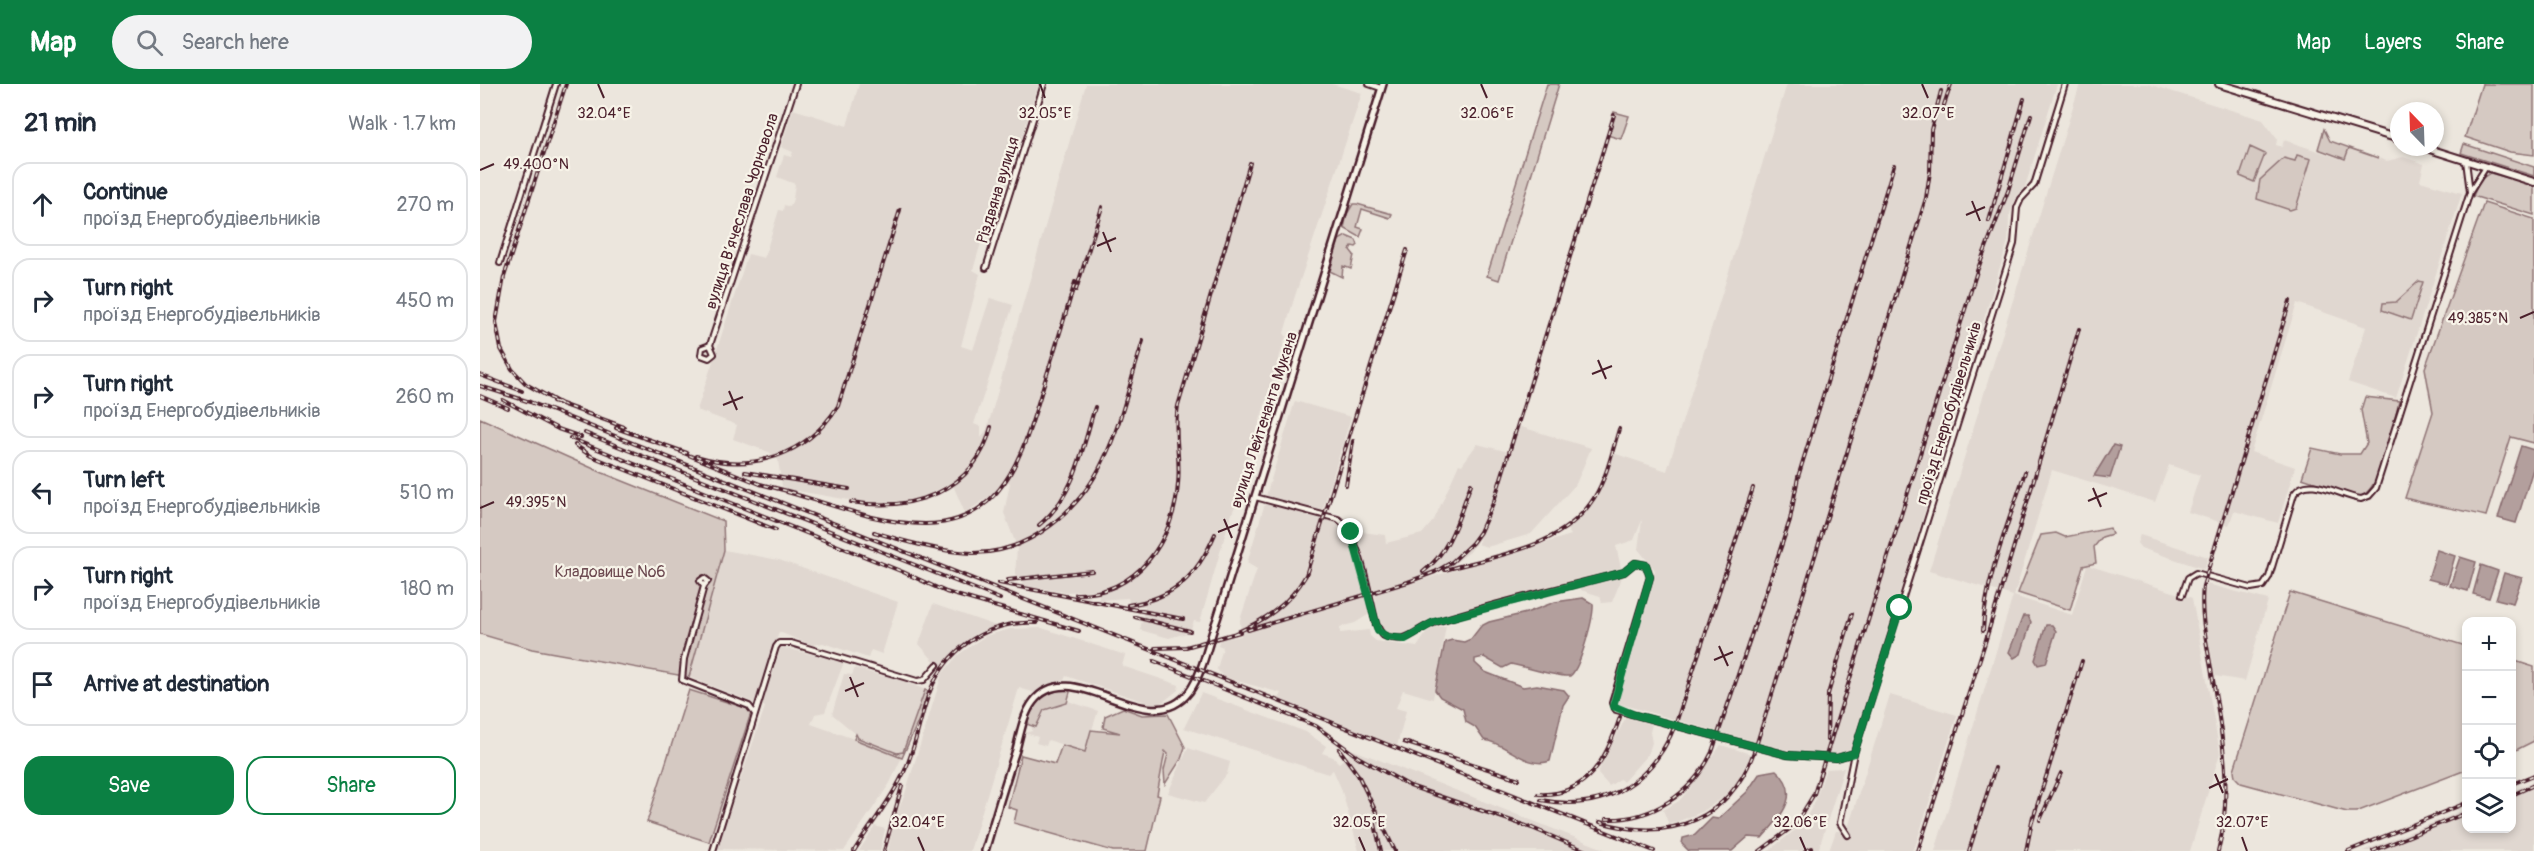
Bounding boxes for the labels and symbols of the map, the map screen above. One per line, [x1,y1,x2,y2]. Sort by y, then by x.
north arrow [2390,102,2444,156]
text: 32.04°E [577,104,631,123]
text: 32.05°E [1019,104,1072,123]
text: 32.06°E [1460,104,1514,123]
text: 32.07°E [1902,104,1954,123]
street label: вулиця Вʼячеслава Чорновола [701,110,783,312]
street label: Різдвяна вулиця [972,134,1024,246]
text: 49.400°N [503,155,569,174]
text: 49.385°N [2448,309,2508,328]
street label: проїзд Енергобудівельників [1912,319,1986,507]
street label: вулиця Лейтенанта Мукана [1226,329,1302,511]
text: 49.395°N [506,493,566,512]
route end [1337,518,1363,544]
park label: Кладовище №6 [554,562,666,582]
route start [1886,594,1912,620]
text: 32.04°E [891,813,945,832]
text: 32.05°E [1333,813,1386,832]
text: 32.06°E [1773,813,1827,832]
text: 32.07°E [2216,813,2268,832]

